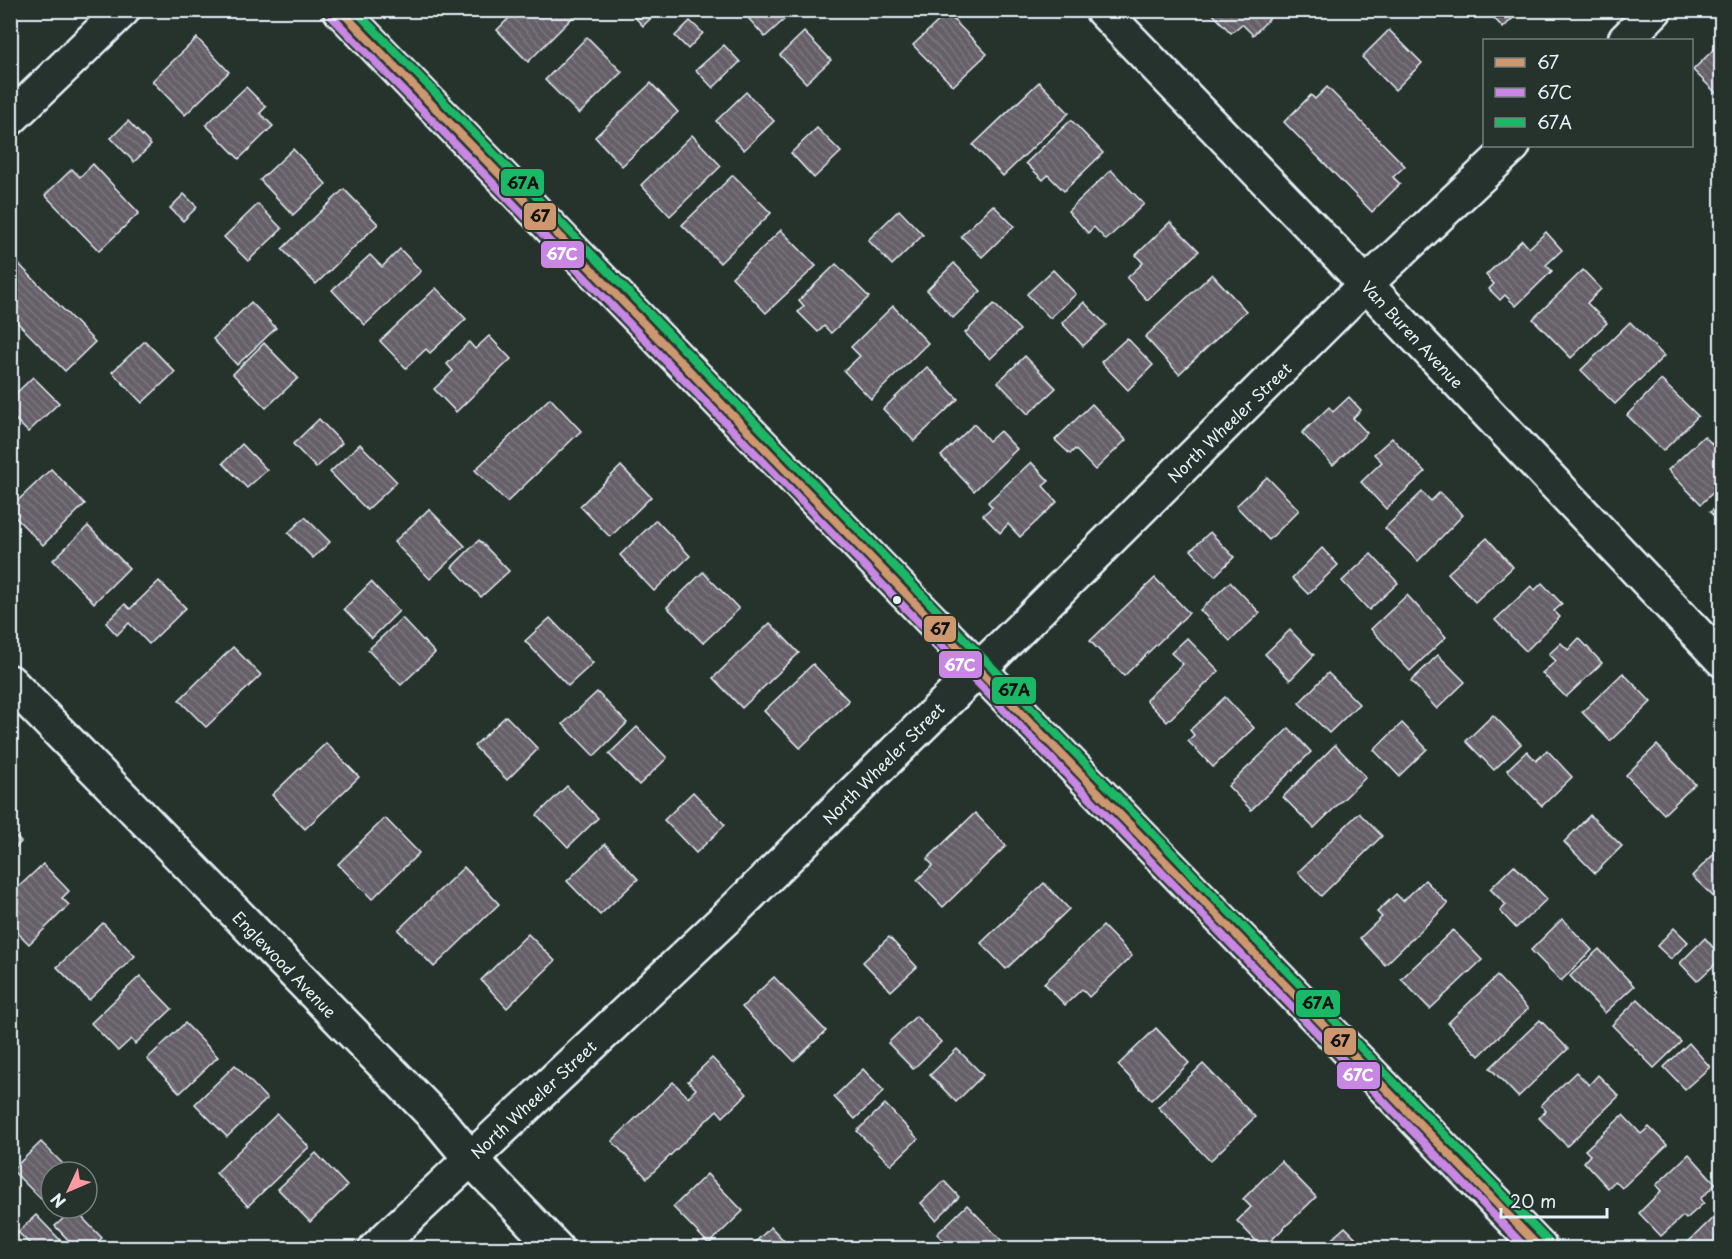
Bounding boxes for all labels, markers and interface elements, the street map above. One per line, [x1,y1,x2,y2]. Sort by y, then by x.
legend [1483,39,1693,147]
text: 67 [1537,48,1559,75]
text: 67C [1537,78,1572,105]
text: 67A [1537,108,1572,135]
line badge: 67A [500,168,545,197]
text: 67A [507,170,539,194]
line badge: 67 [523,202,557,231]
text: 67 [530,203,551,227]
line badge: 67C [540,240,585,269]
text: 67C [546,241,578,265]
street label: Van Buren Avenue [1357,275,1469,393]
street label: North Wheeler Street [1162,356,1297,488]
unlabelled marker [891,594,903,606]
line badge: 67 [923,615,957,643]
text: 67 [930,616,951,640]
line badge: 67C [938,650,983,679]
text: 67C [944,652,976,676]
line badge: 67A [991,676,1037,705]
text: 67A [998,677,1030,701]
street label: North Wheeler Street [816,696,950,830]
street label: Englewood Avenue [228,905,343,1023]
line badge: 67A [1295,989,1341,1018]
text: 67A [1302,990,1334,1014]
line badge: 67 [1323,1027,1357,1056]
text: 67 [1330,1028,1351,1052]
street label: North Wheeler Street [465,1034,602,1164]
line badge: 67C [1336,1061,1381,1090]
text: 67C [1342,1062,1374,1086]
north arrow [39,1160,99,1220]
scale bar [1501,1181,1608,1219]
text: 20 m [1510,1187,1556,1214]
text: N [44,1188,71,1214]

